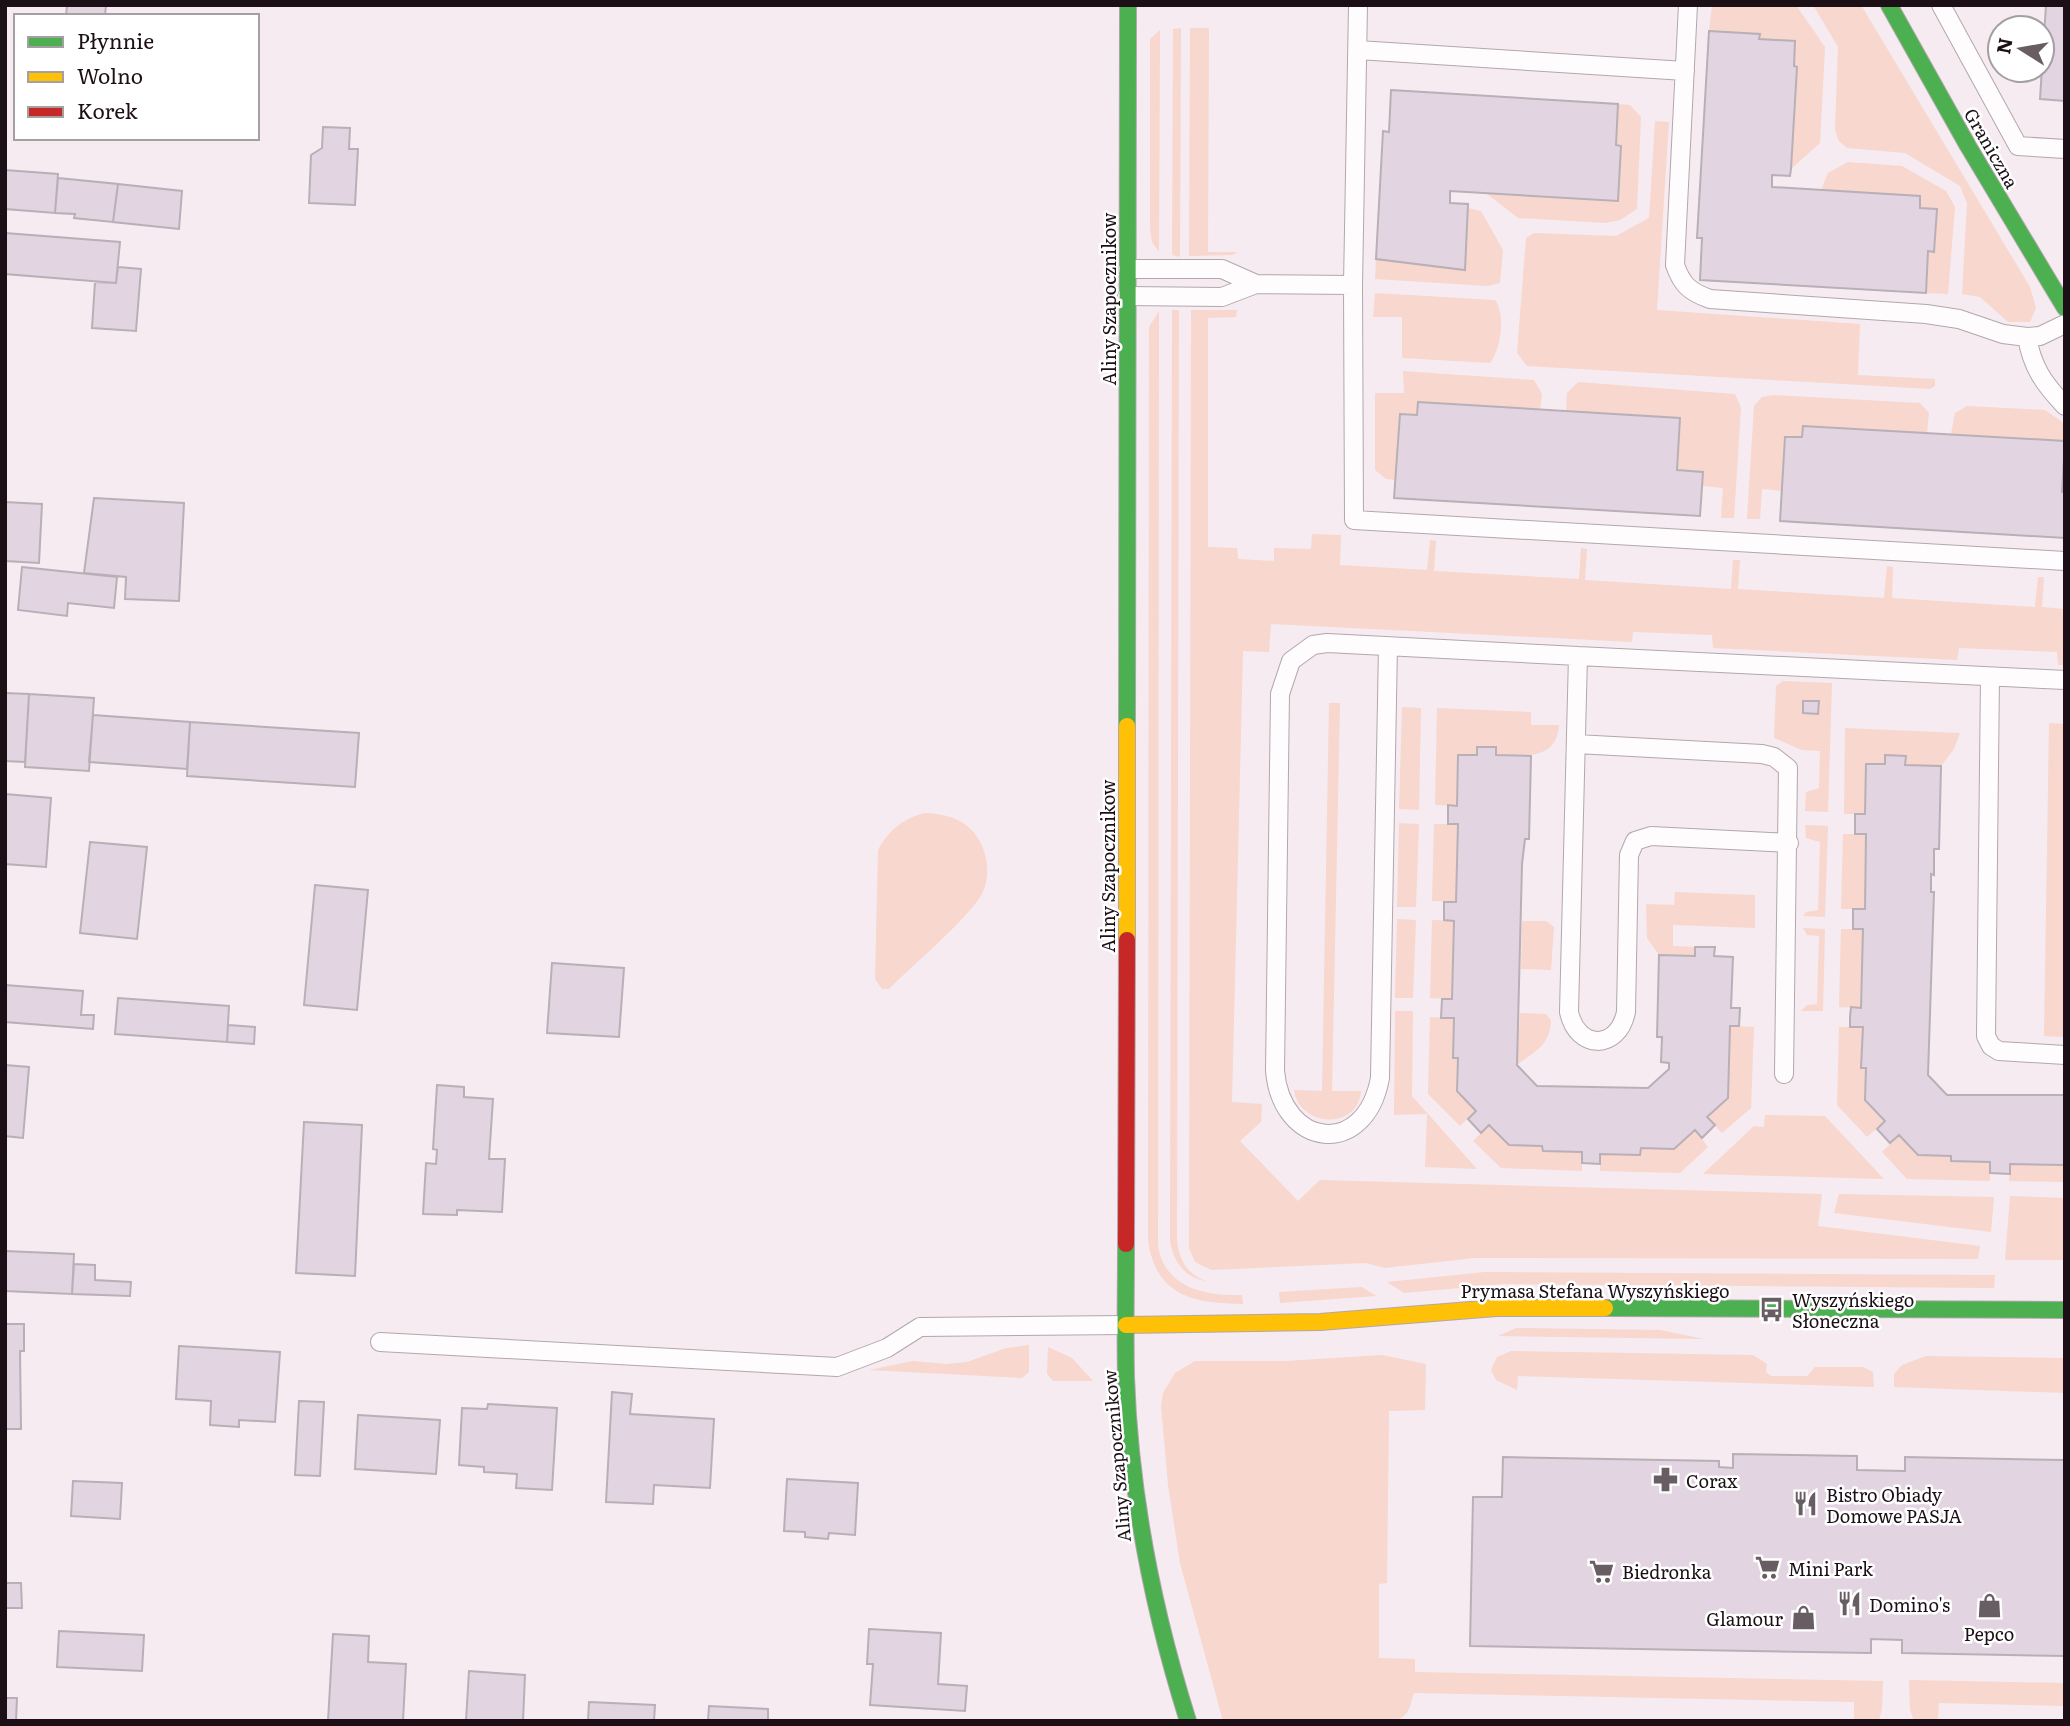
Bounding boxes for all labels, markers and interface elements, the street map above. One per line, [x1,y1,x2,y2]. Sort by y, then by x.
legend [14,14,259,140]
north arrow [1986,14,2056,84]
text: Płynnie [77,24,154,55]
text: N [1988,35,2019,56]
text: Wolno [77,59,143,90]
text: Korek [77,94,138,125]
street label: Graniczna [1958,103,2026,193]
street label: Aliny Szapocznikow [1095,212,1122,386]
street label: Aliny Szapocznikow [1094,779,1121,953]
street label: Prymasa Stefana Wyszyńskiego [1460,1277,1730,1304]
place label: Wyszyńskiego Słoneczna [1792,1286,1914,1334]
bus stop icon: Wyszyńskiego Słoneczna [1758,1295,1786,1323]
street label: Aliny Szapocznikow [1095,1368,1137,1543]
pharmacy icon: Corax [1652,1466,1680,1494]
place label: Corax [1686,1467,1738,1494]
place label: Bistro Obiady Domowe PASJA [1826,1481,1962,1529]
restaurant icon: Bistro Obiady Domowe PASJA [1792,1490,1820,1518]
supermarket icon: Mini Park [1754,1554,1782,1582]
place label: Mini Park [1788,1555,1874,1582]
supermarket icon: Biedronka [1588,1557,1616,1585]
place label: Biedronka [1622,1558,1712,1585]
restaurant icon: Domino's [1835,1590,1863,1618]
place label: Domino's [1869,1591,1950,1618]
shop icon: Pepco [1975,1592,2003,1620]
shop icon: Glamour [1789,1604,1817,1632]
place label: Glamour [1706,1605,1783,1632]
place label: Pepco [1964,1620,2014,1647]

